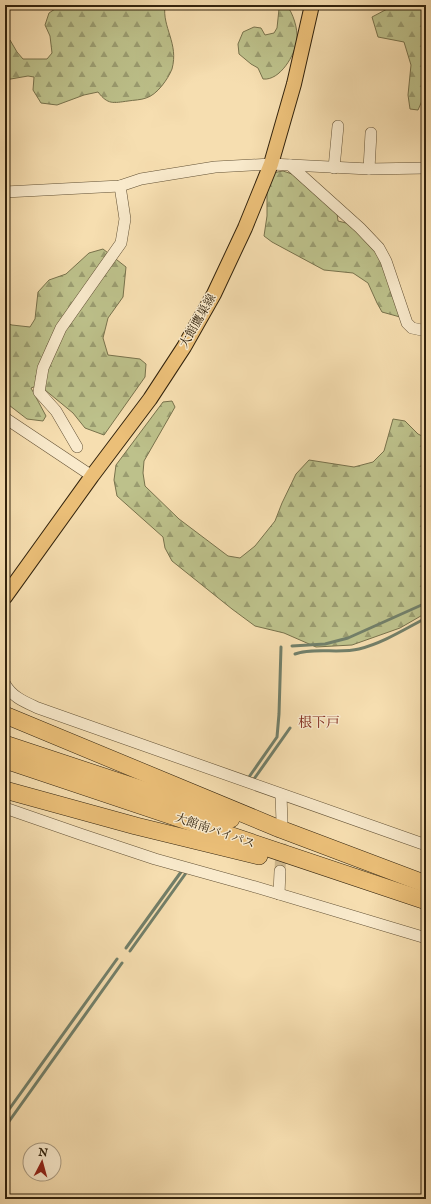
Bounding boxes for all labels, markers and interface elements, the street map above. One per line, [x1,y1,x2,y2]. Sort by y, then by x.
street label: 大館鷹巣線 [177,291,219,351]
district label: 根下戸 [298,714,340,732]
street label: 大館南バイパス [173,810,257,852]
north arrow [22,1142,62,1182]
text: N [36,1145,49,1161]

